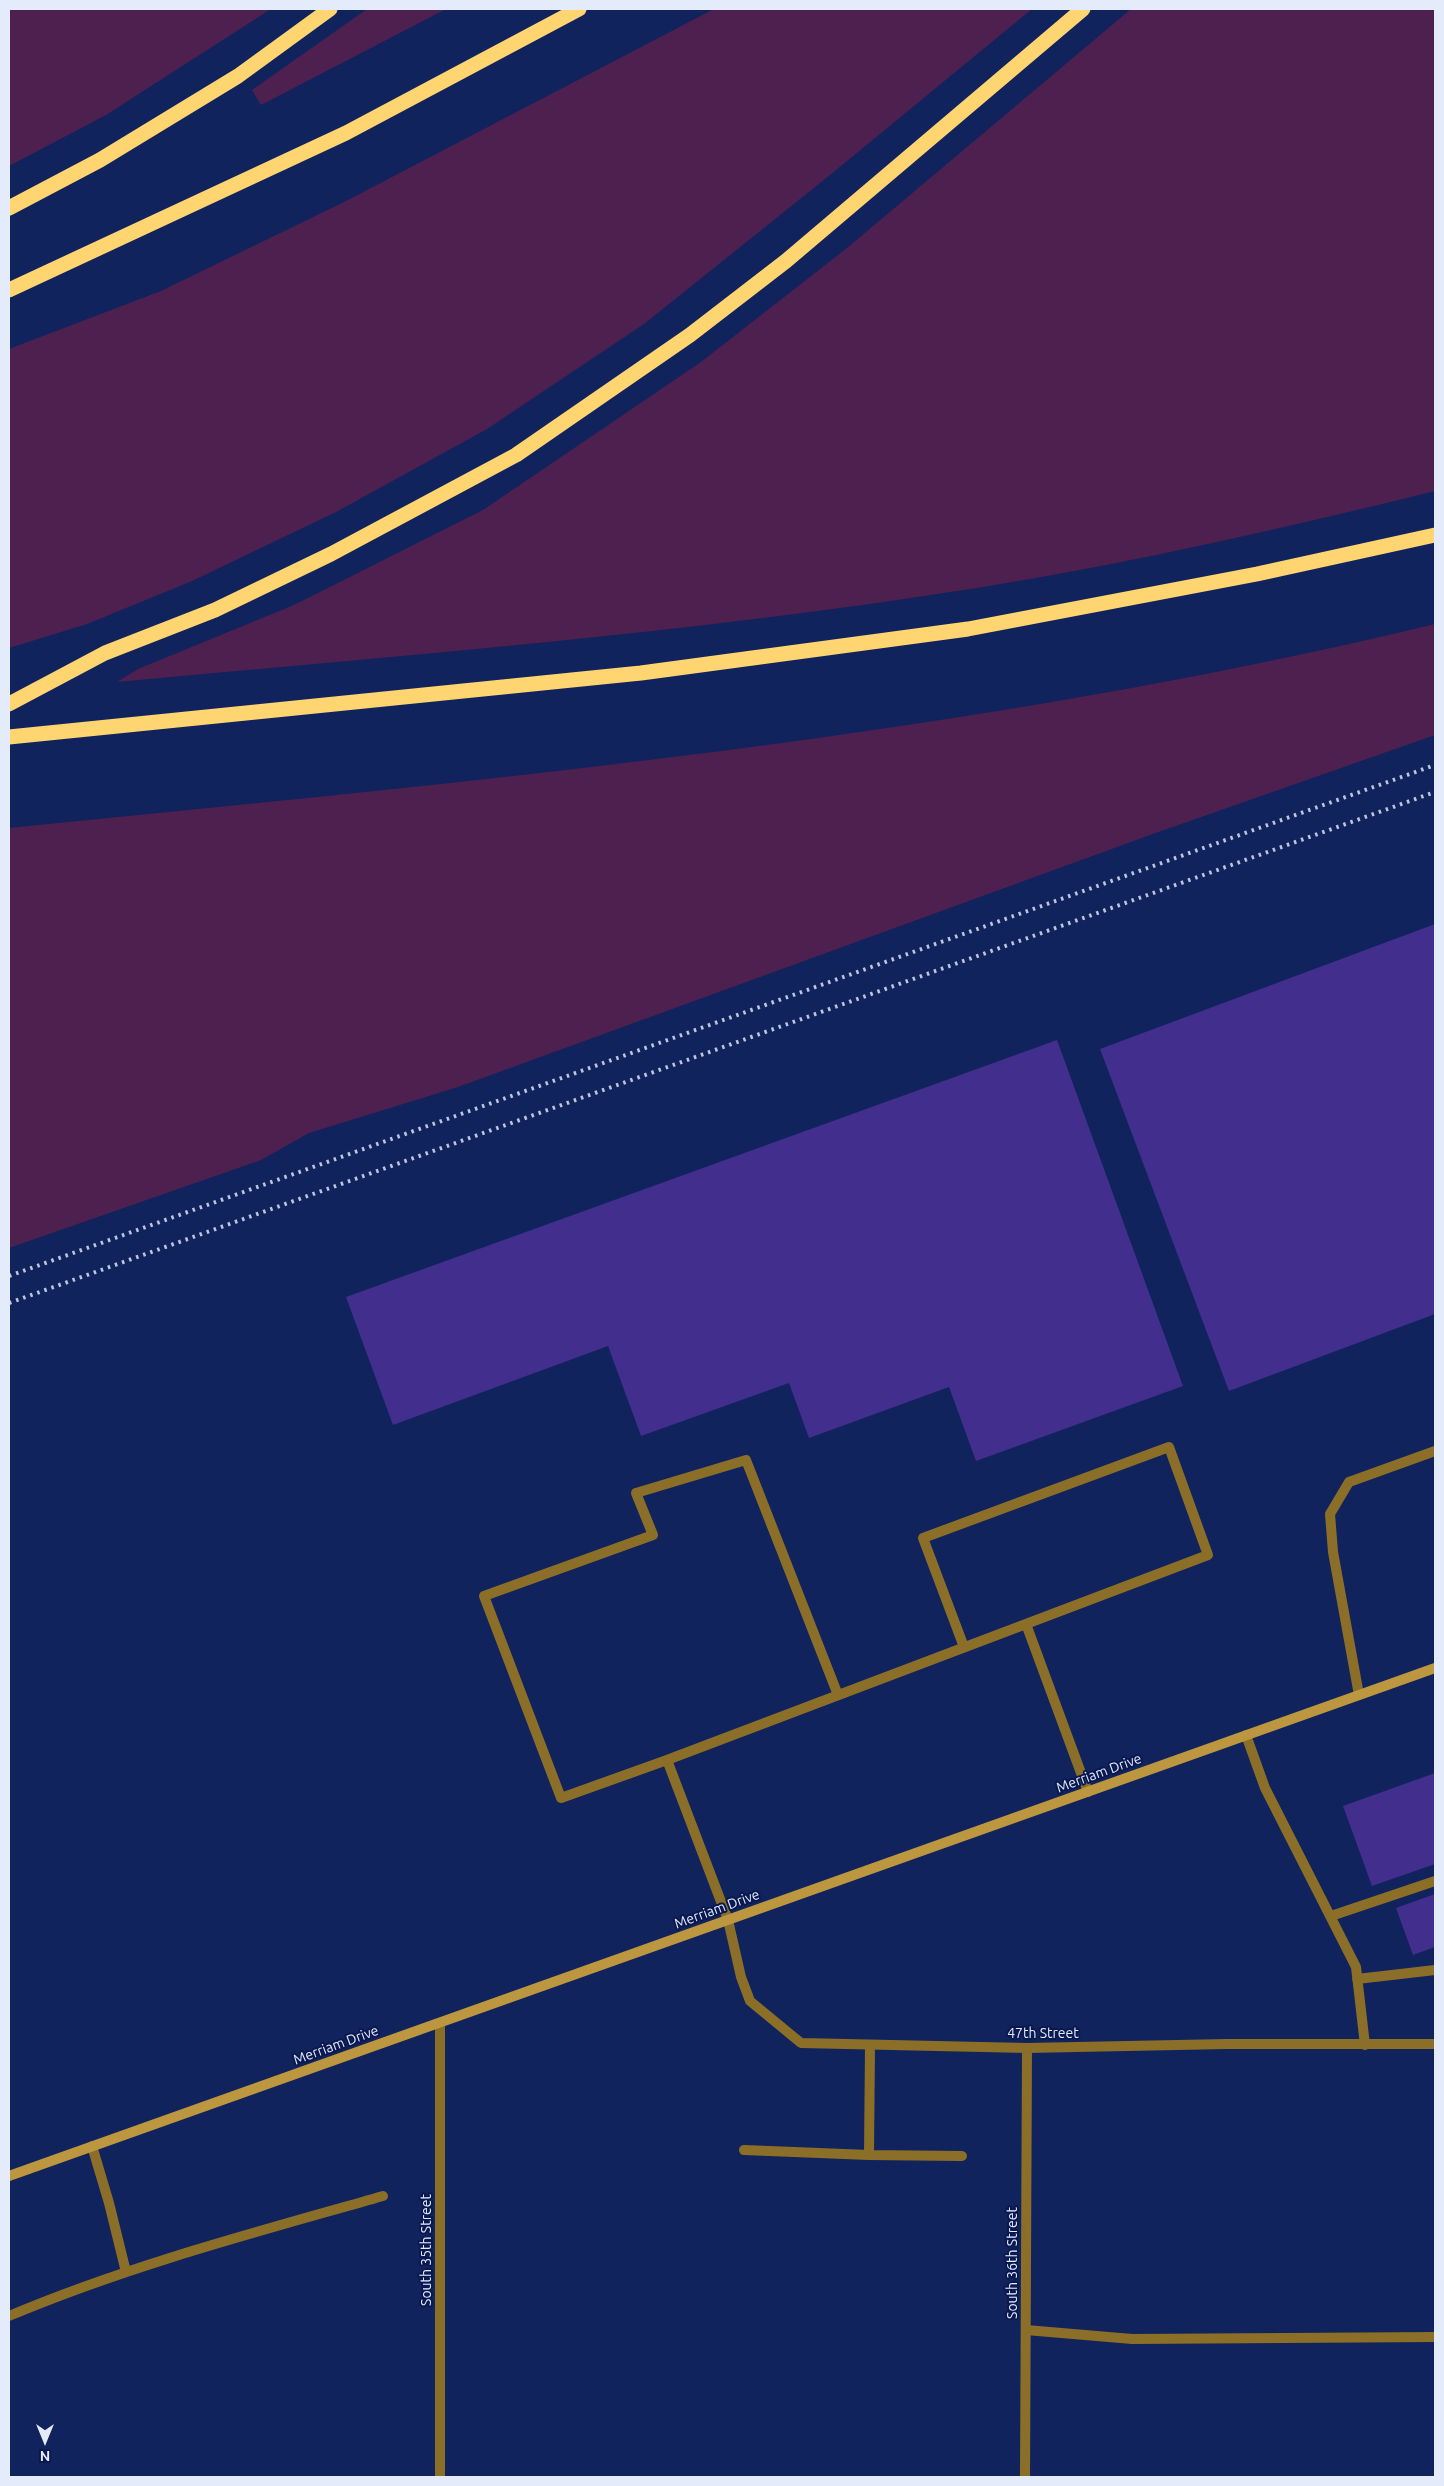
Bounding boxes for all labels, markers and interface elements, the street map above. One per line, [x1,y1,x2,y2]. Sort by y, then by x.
street label: Merriam Drive [1054,1750,1144,1796]
street label: Merriam Drive [672,1886,762,1932]
street label: Merriam Drive [291,2022,381,2068]
street label: 47th Street [1007,2025,1079,2041]
street label: South 35th Street [418,2194,434,2306]
street label: South 36th Street [1004,2207,1020,2319]
north arrow [20,2416,70,2466]
text: N [40,2448,50,2464]

